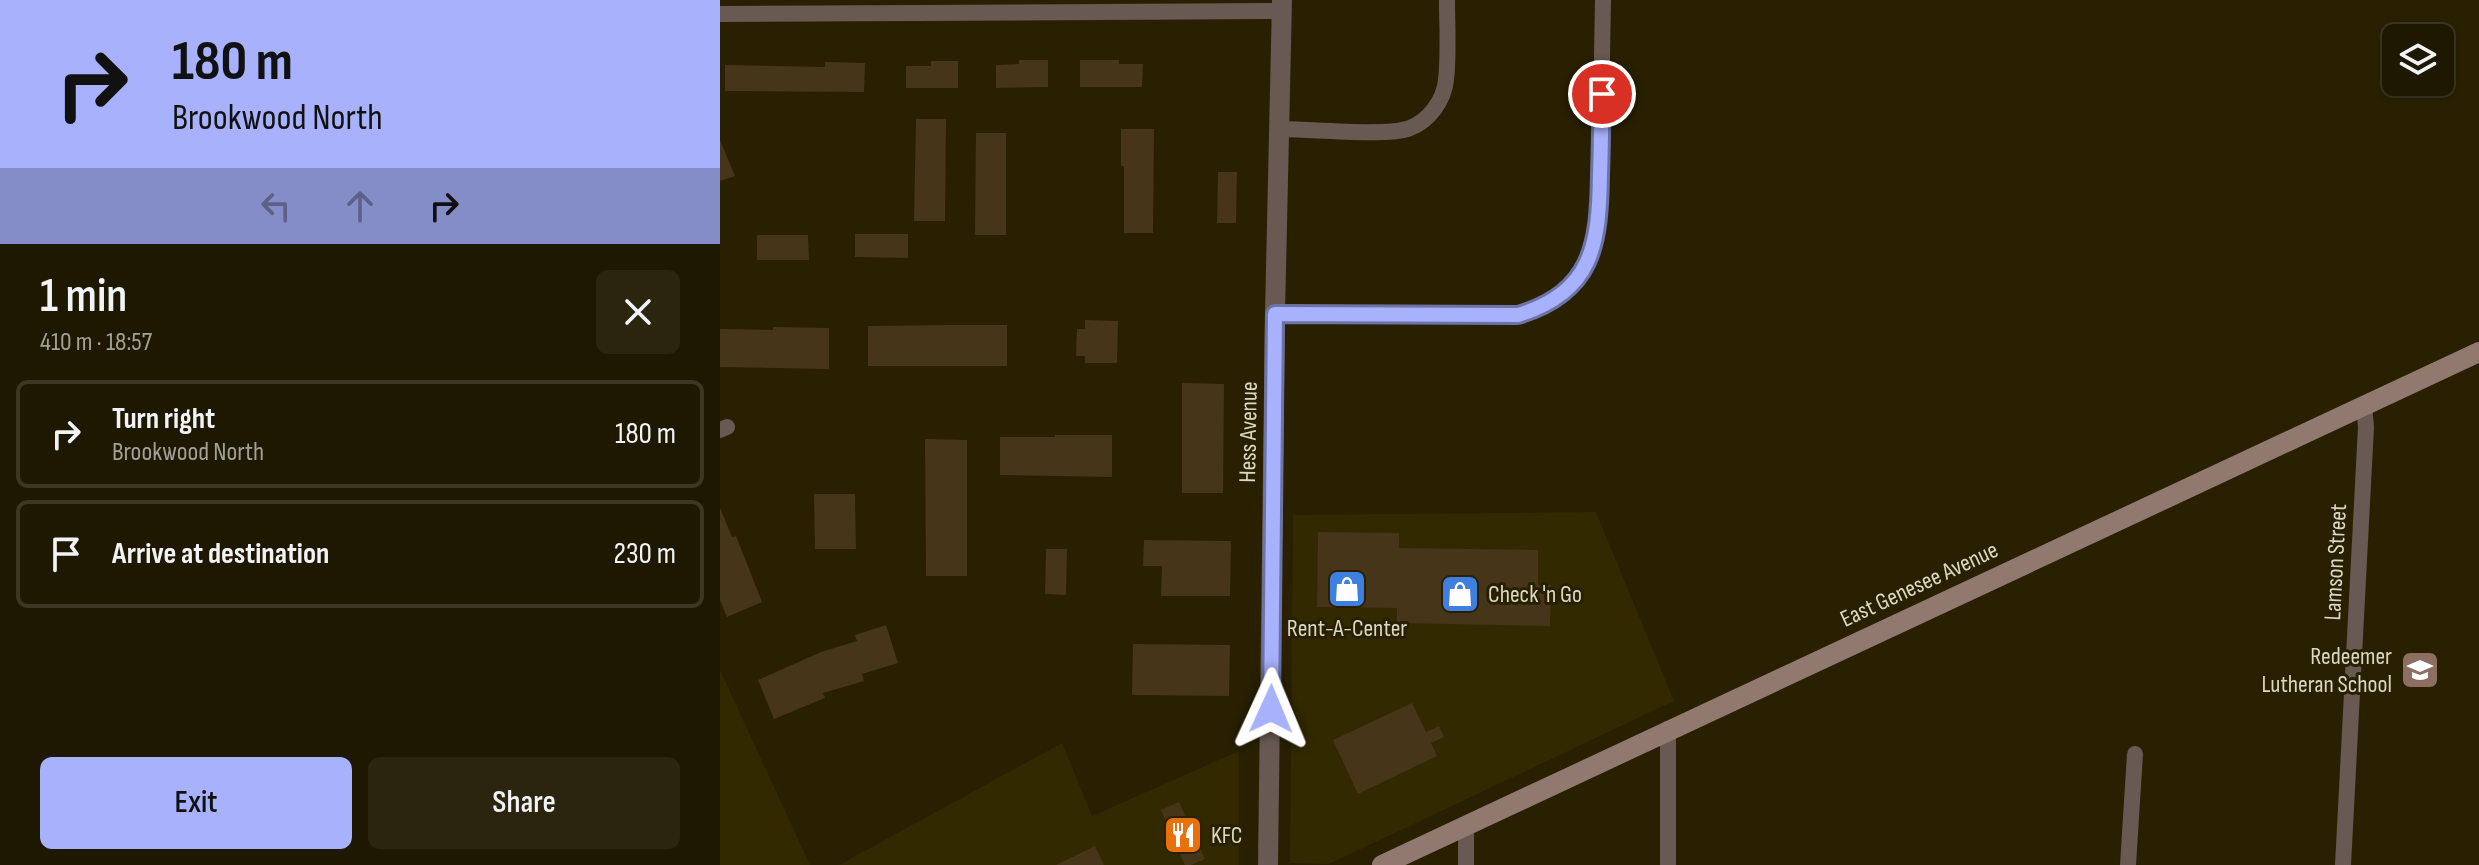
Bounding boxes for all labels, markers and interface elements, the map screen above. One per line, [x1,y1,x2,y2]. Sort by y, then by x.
map controls [2382,24,2454,96]
button: layers [2382,24,2454,96]
text: 180 m [172,29,293,96]
icon: right [40,32,144,136]
pin [1568,60,1636,128]
icon: arrive [1580,72,1624,116]
text: Brookwood North [172,97,383,140]
icon: left [254,184,298,228]
icon: ahead [338,184,382,228]
icon: right [422,184,466,228]
text: 1 min [40,268,127,325]
button: close [596,270,680,354]
text: 410 m · 18:57 [40,327,152,358]
street label: Hess Avenue [1233,381,1264,483]
text: Turn right [112,401,215,437]
icon: right [44,412,88,456]
text: 180 m [615,416,676,452]
text: Brookwood North [112,437,264,468]
street label: Lamson Street [2318,503,2353,621]
icon: arrive [44,532,88,576]
street label: East Genesee Avenue [1836,535,2003,634]
text: Arrive at destination [112,536,329,572]
text: 230 m [614,536,676,572]
shop icon: Rent-A-Center [1326,568,1368,610]
shop icon: Check 'n Go [1439,573,1481,615]
place label: Check 'n Go [1488,580,1582,609]
place label: Rent-A-Center [1287,614,1407,643]
place label: Redeemer Lutheran School [2261,642,2392,699]
school or university icon: Redeemer Lutheran School [2399,649,2441,691]
position arrow [1229,667,1313,751]
button: Exit [40,757,352,849]
button: Share [368,757,680,849]
restaurant icon: KFC [1162,814,1204,856]
place label: KFC [1211,821,1243,850]

